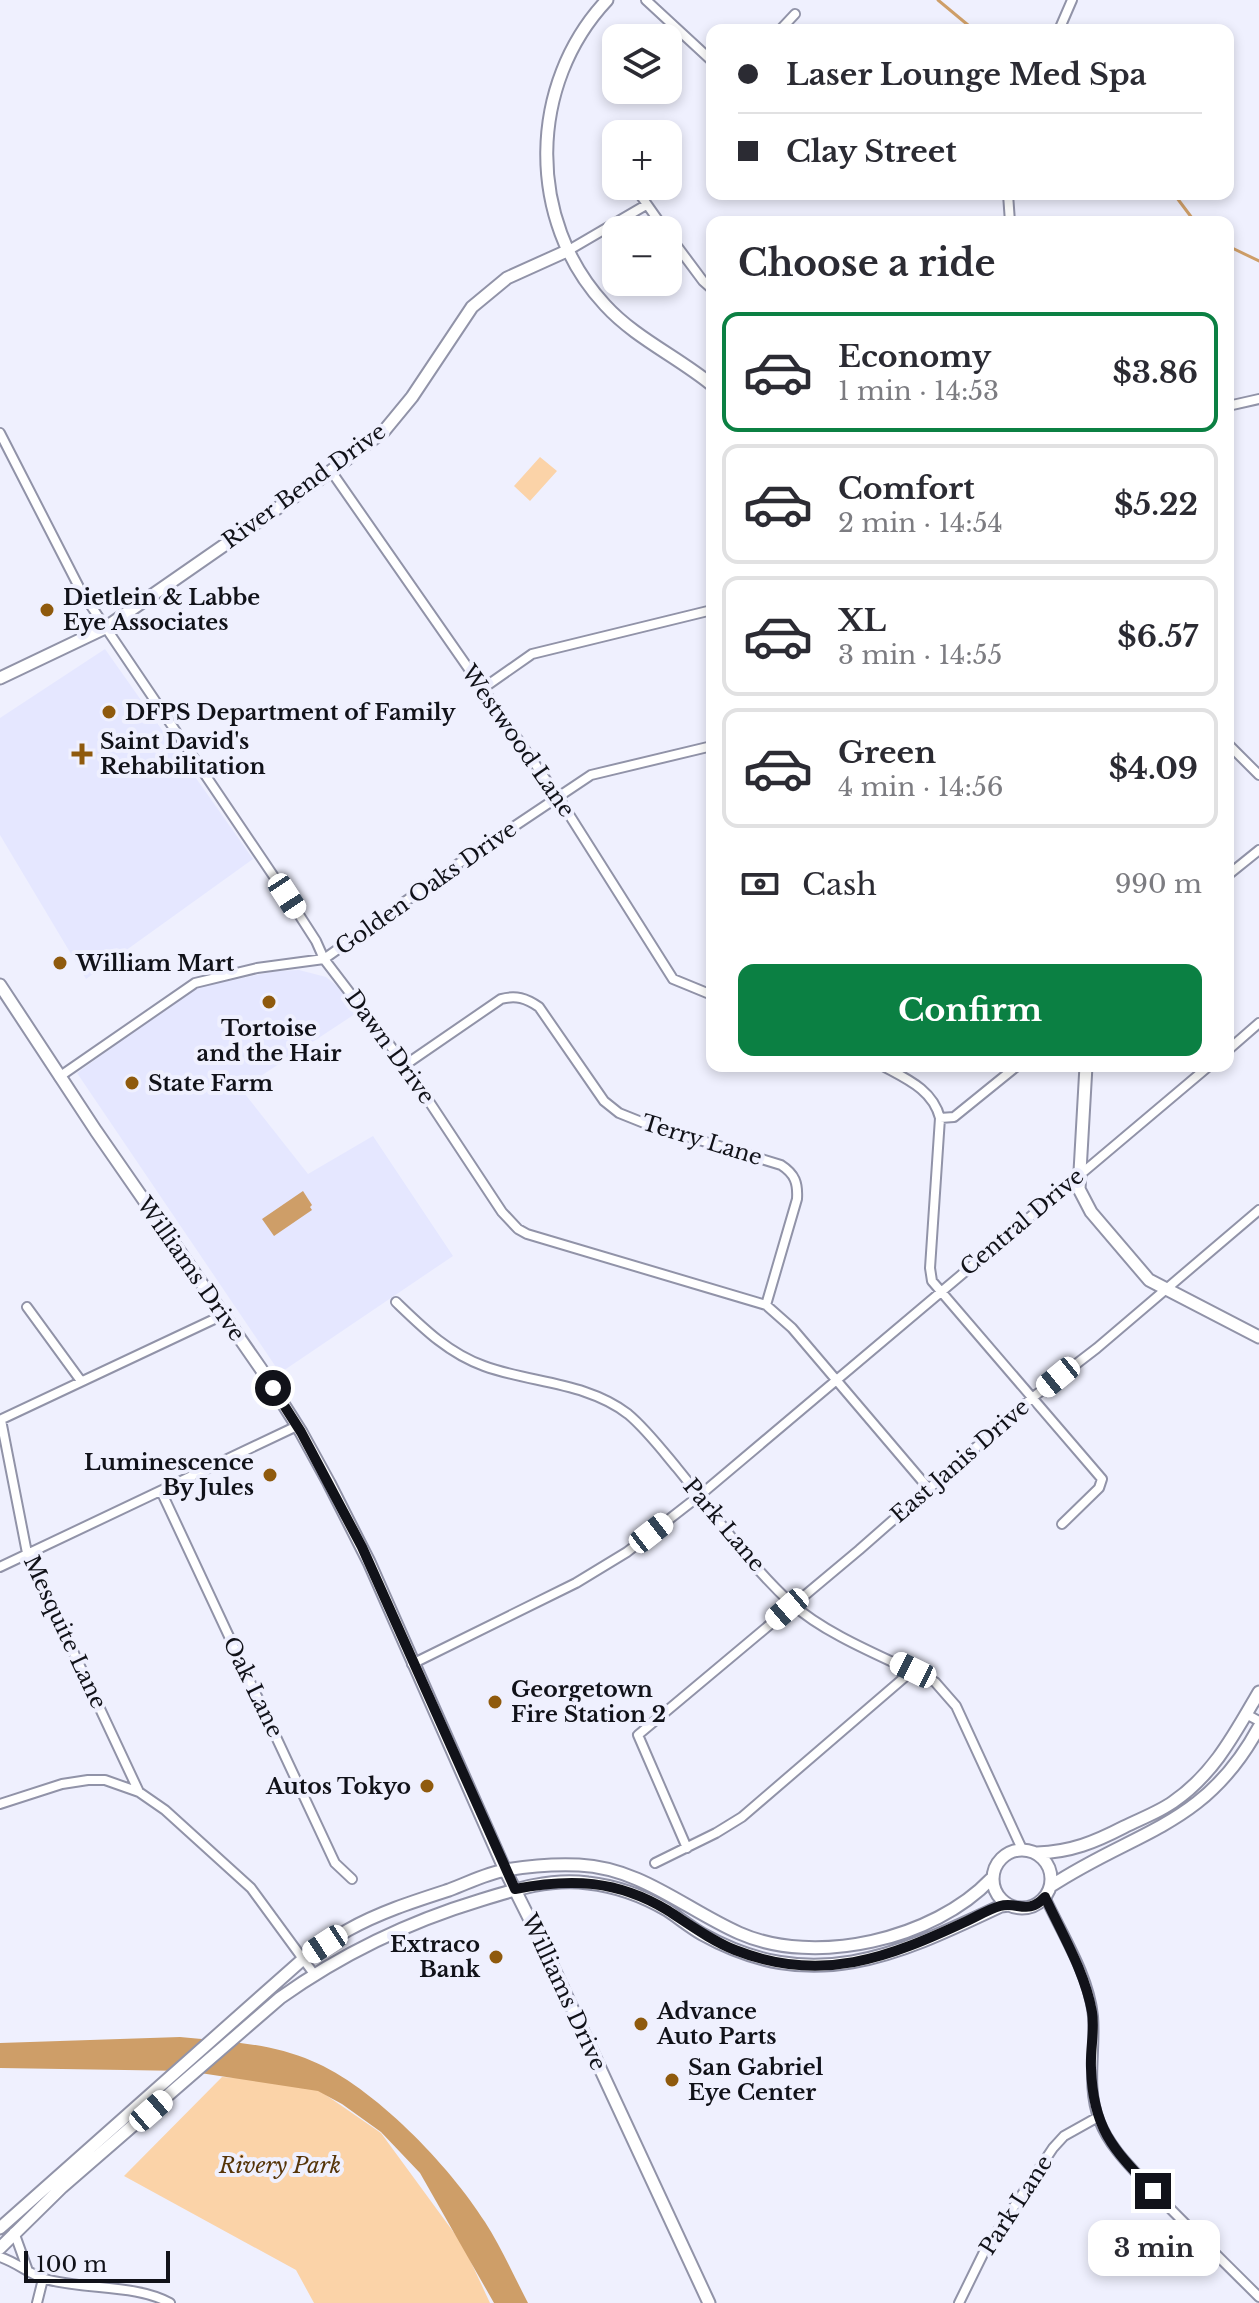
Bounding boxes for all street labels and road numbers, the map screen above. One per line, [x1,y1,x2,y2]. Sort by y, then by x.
street label: River Bend Drive [217,418,391,554]
street label: Westwood Lane [455,659,580,822]
street label: Golden Oaks Drive [330,815,522,961]
street label: Dawn Drive [340,985,440,1109]
street label: Terry Lane [638,1109,766,1171]
street label: Central Drive [955,1163,1089,1281]
street label: Williams Drive [131,1191,251,1346]
street label: East Janis Drive [885,1393,1035,1529]
street label: Park Lane [677,1473,771,1577]
street label: Mesquite Lane [18,1551,112,1713]
street label: Oak Lane [217,1632,289,1742]
street label: Williams Drive [515,1908,612,2075]
street label: Park Lane [974,2150,1058,2260]

